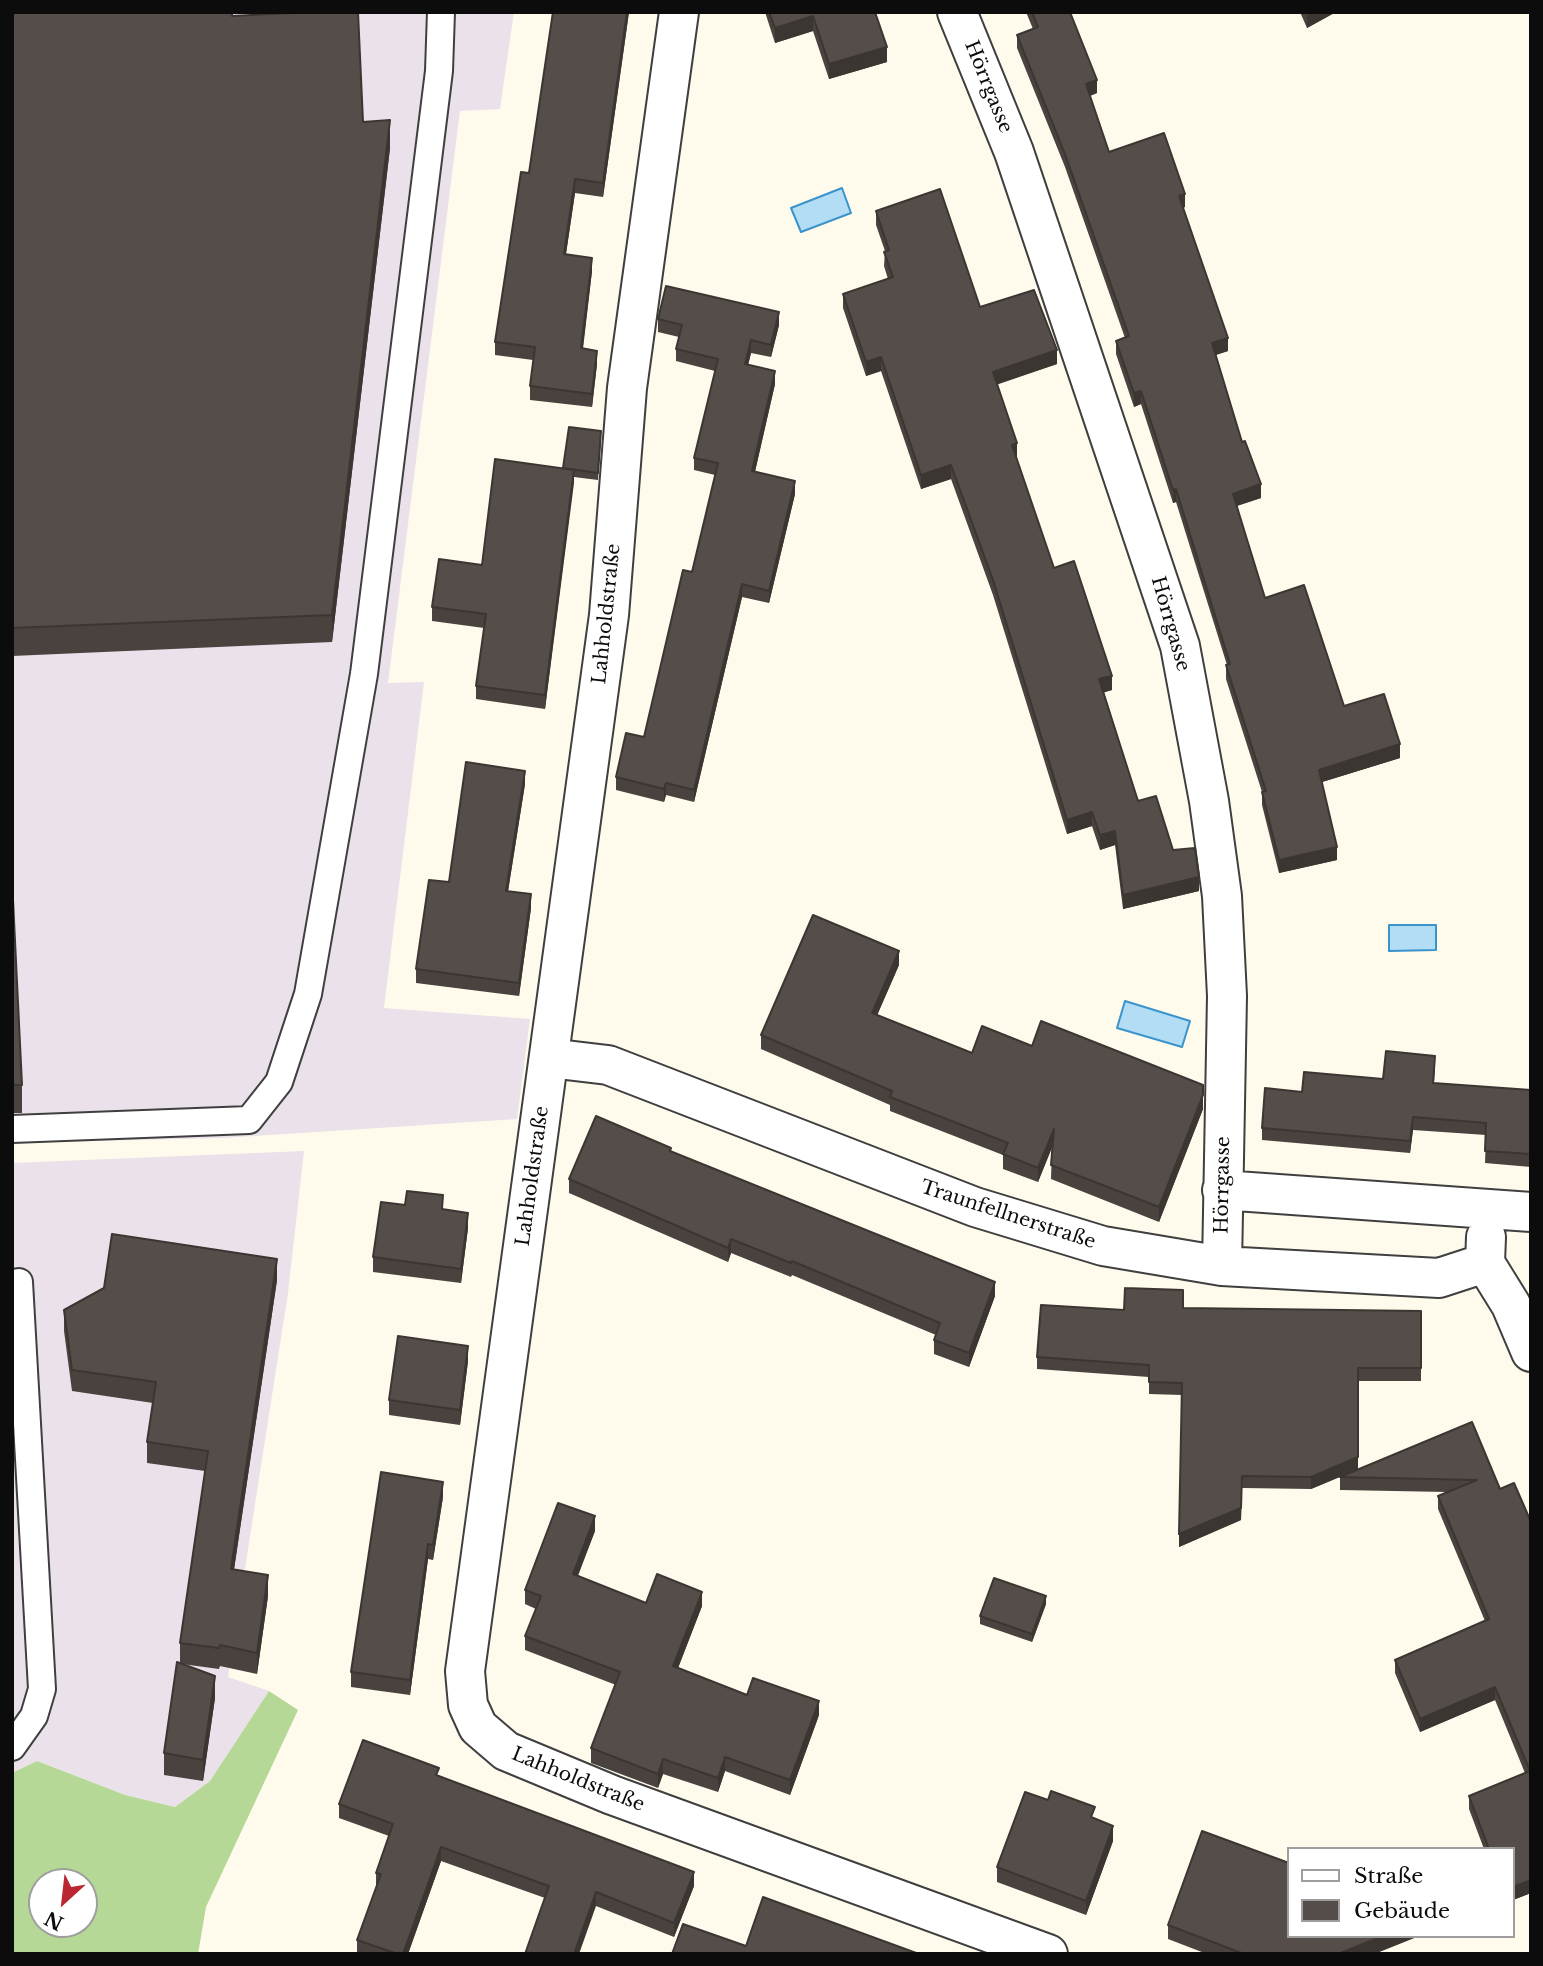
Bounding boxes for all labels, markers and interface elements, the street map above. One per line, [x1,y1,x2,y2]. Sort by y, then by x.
street label: Hörrgasse [959,37,1017,137]
street label: Lahholdstraße [588,543,626,685]
street label: Hörrgasse [1146,574,1194,674]
street label: Lahholdstraße [512,1105,554,1247]
street label: Hörrgasse [1211,1136,1235,1234]
street label: Traunfellnerstraße [918,1176,1098,1254]
street label: Lahholdstraße [508,1743,648,1817]
legend [1288,1847,1515,1938]
text: Straße [1354,1863,1423,1889]
north arrow [28,1868,98,1938]
text: Gebäude [1354,1898,1450,1924]
text: N [41,1906,67,1935]

